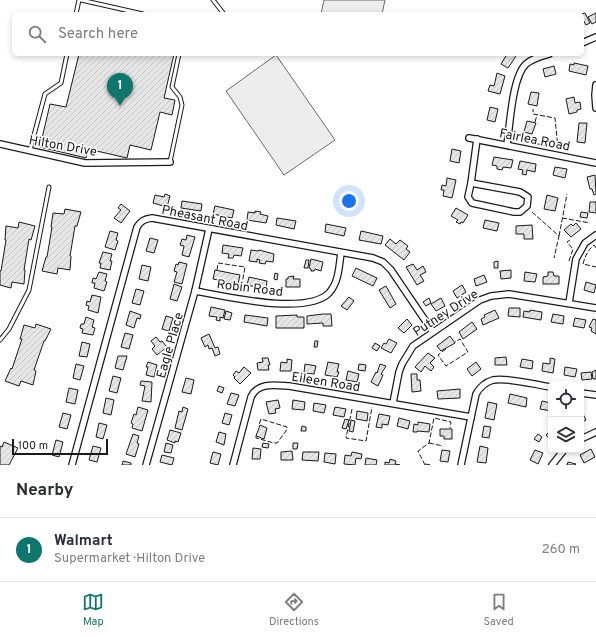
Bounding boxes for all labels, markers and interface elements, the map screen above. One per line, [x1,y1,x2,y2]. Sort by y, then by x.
search box [12,12,584,56]
icon: search [26,23,48,45]
text: Search here [58,25,138,44]
pin: 1 [107,73,133,106]
street label: Fairlea Road [498,126,571,156]
street label: Hilton Drive [27,133,98,161]
your location [339,191,359,211]
street label: Pheasant Road [160,203,249,235]
street label: Robin Road [216,277,284,301]
street label: Putney Drive [410,287,482,341]
street label: Eagle Place [154,311,188,380]
street label: Eileen Road [290,370,361,396]
map controls [548,381,584,453]
button: locate [548,381,584,417]
button: layers [548,417,584,453]
scale bar [12,437,108,456]
text: 100 m [18,439,48,453]
text: Nearby [16,480,73,502]
text: Walmart [54,532,113,551]
text: 1 [26,542,32,558]
text: 260 m [542,542,580,558]
text: Supermarket · Hilton Drive [54,551,205,567]
tab: Map [82,591,104,629]
tab: Directions [269,591,319,629]
tab: Saved [483,591,514,629]

